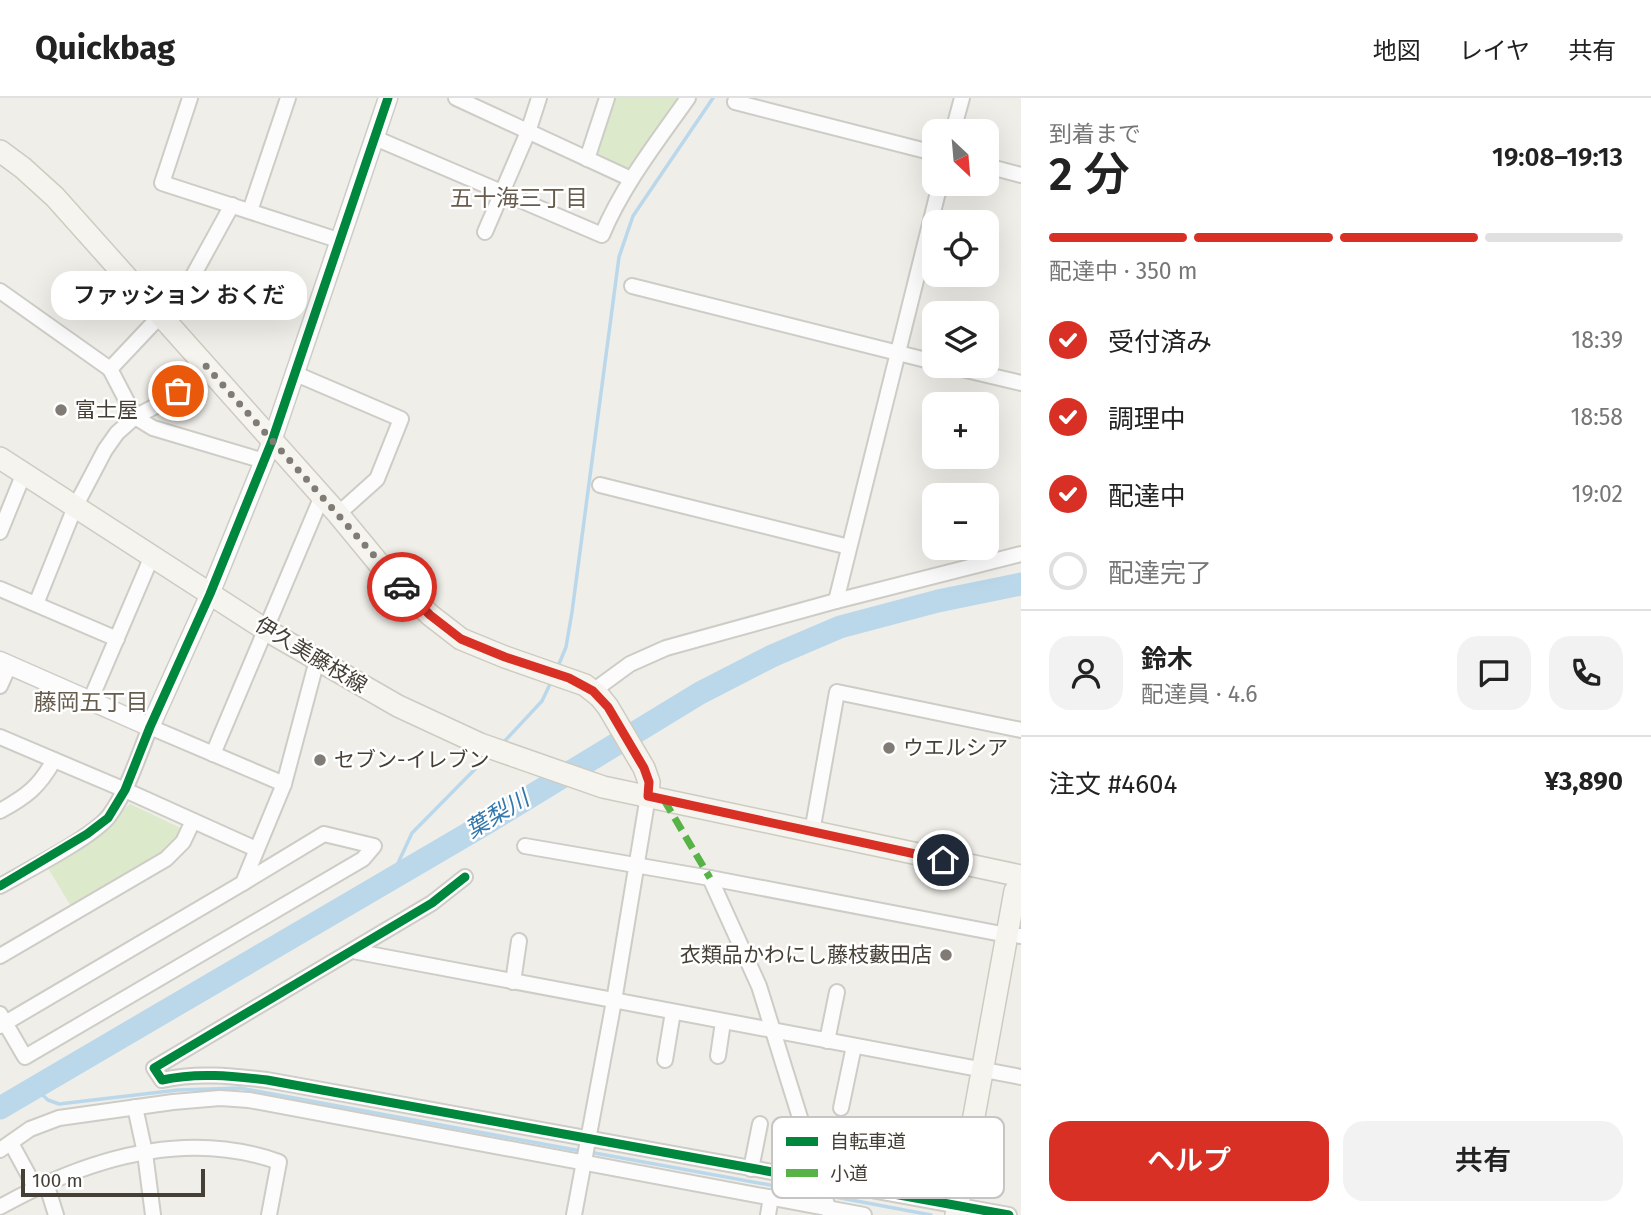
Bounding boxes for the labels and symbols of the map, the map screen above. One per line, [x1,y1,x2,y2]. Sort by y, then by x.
north arrow [922,119,999,196]
district label: 五十海三丁目 [450,184,588,212]
callout: ファッション おくだ [50,272,306,321]
pin [148,361,208,421]
place label: 富士屋 [75,397,138,423]
marker: 富士屋 [53,402,69,418]
courier [367,552,437,622]
street label: 伊久美藤枝線 [250,611,372,699]
district label: 藤岡五丁目 [34,688,149,716]
place label: ウエルシア [903,735,1008,761]
marker: ウエルシア [881,740,897,756]
place label: セブン-イレブン [334,747,489,773]
marker: セブン-イレブン [312,752,328,768]
water label: 葉梨川 [460,783,536,844]
pin [913,830,973,890]
place label: 衣類品かわにし藤枝藪田店 [680,942,932,968]
marker: 衣類品かわにし藤枝藪田店 [938,947,954,963]
legend [772,1117,1004,1198]
text: 自転車道 [830,1130,906,1153]
text: 小道 [830,1162,868,1185]
scale bar [21,1166,205,1198]

